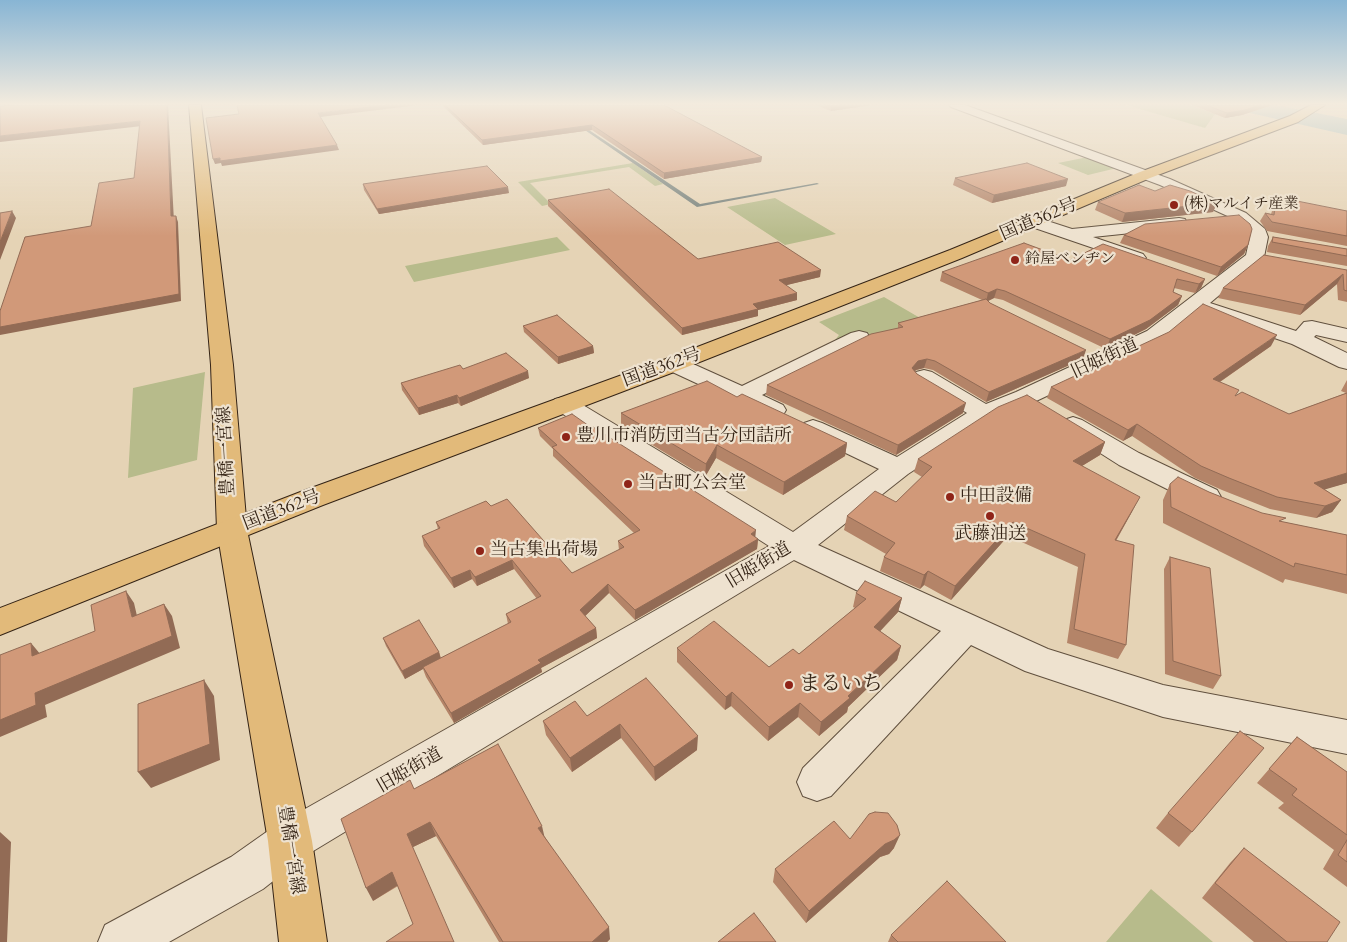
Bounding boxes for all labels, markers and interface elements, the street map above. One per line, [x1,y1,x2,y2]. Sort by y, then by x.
street label: 国道362号 [997,194,1081,246]
place label: (株)マルイチ産業 [1184,196,1299,214]
marker: (株)マルイチ産業 [1168,199,1180,211]
place label: 鈴屋ベンヂン [1025,251,1115,269]
marker: 鈴屋ベンヂン [1009,254,1021,266]
street label: 旧姫街道 [1068,334,1142,384]
street label: 国道362号 [620,344,704,392]
street label: 豊橋一宮線 [214,405,240,497]
place label: 豊川市消防団当古分団詰所 [576,426,792,448]
marker: 豊川市消防団当古分団詰所 [560,431,572,443]
place label: 当古町公会堂 [638,473,746,495]
marker: 当古町公会堂 [622,478,634,490]
street label: 国道362号 [240,486,324,536]
place label: 中田設備 [960,486,1032,508]
marker: 中田設備 [944,491,956,503]
marker: 武藤油送 [984,510,996,522]
place label: 武藤油送 [954,524,1026,546]
street label: 旧姫街道 [723,538,795,594]
place label: 当古集出荷場 [490,540,598,562]
marker: 当古集出荷場 [474,545,486,557]
place label: まるいち [799,672,883,698]
marker: まるいち [783,679,795,691]
street label: 旧姫街道 [373,744,447,798]
street label: 豊橋一宮線 [272,804,308,896]

